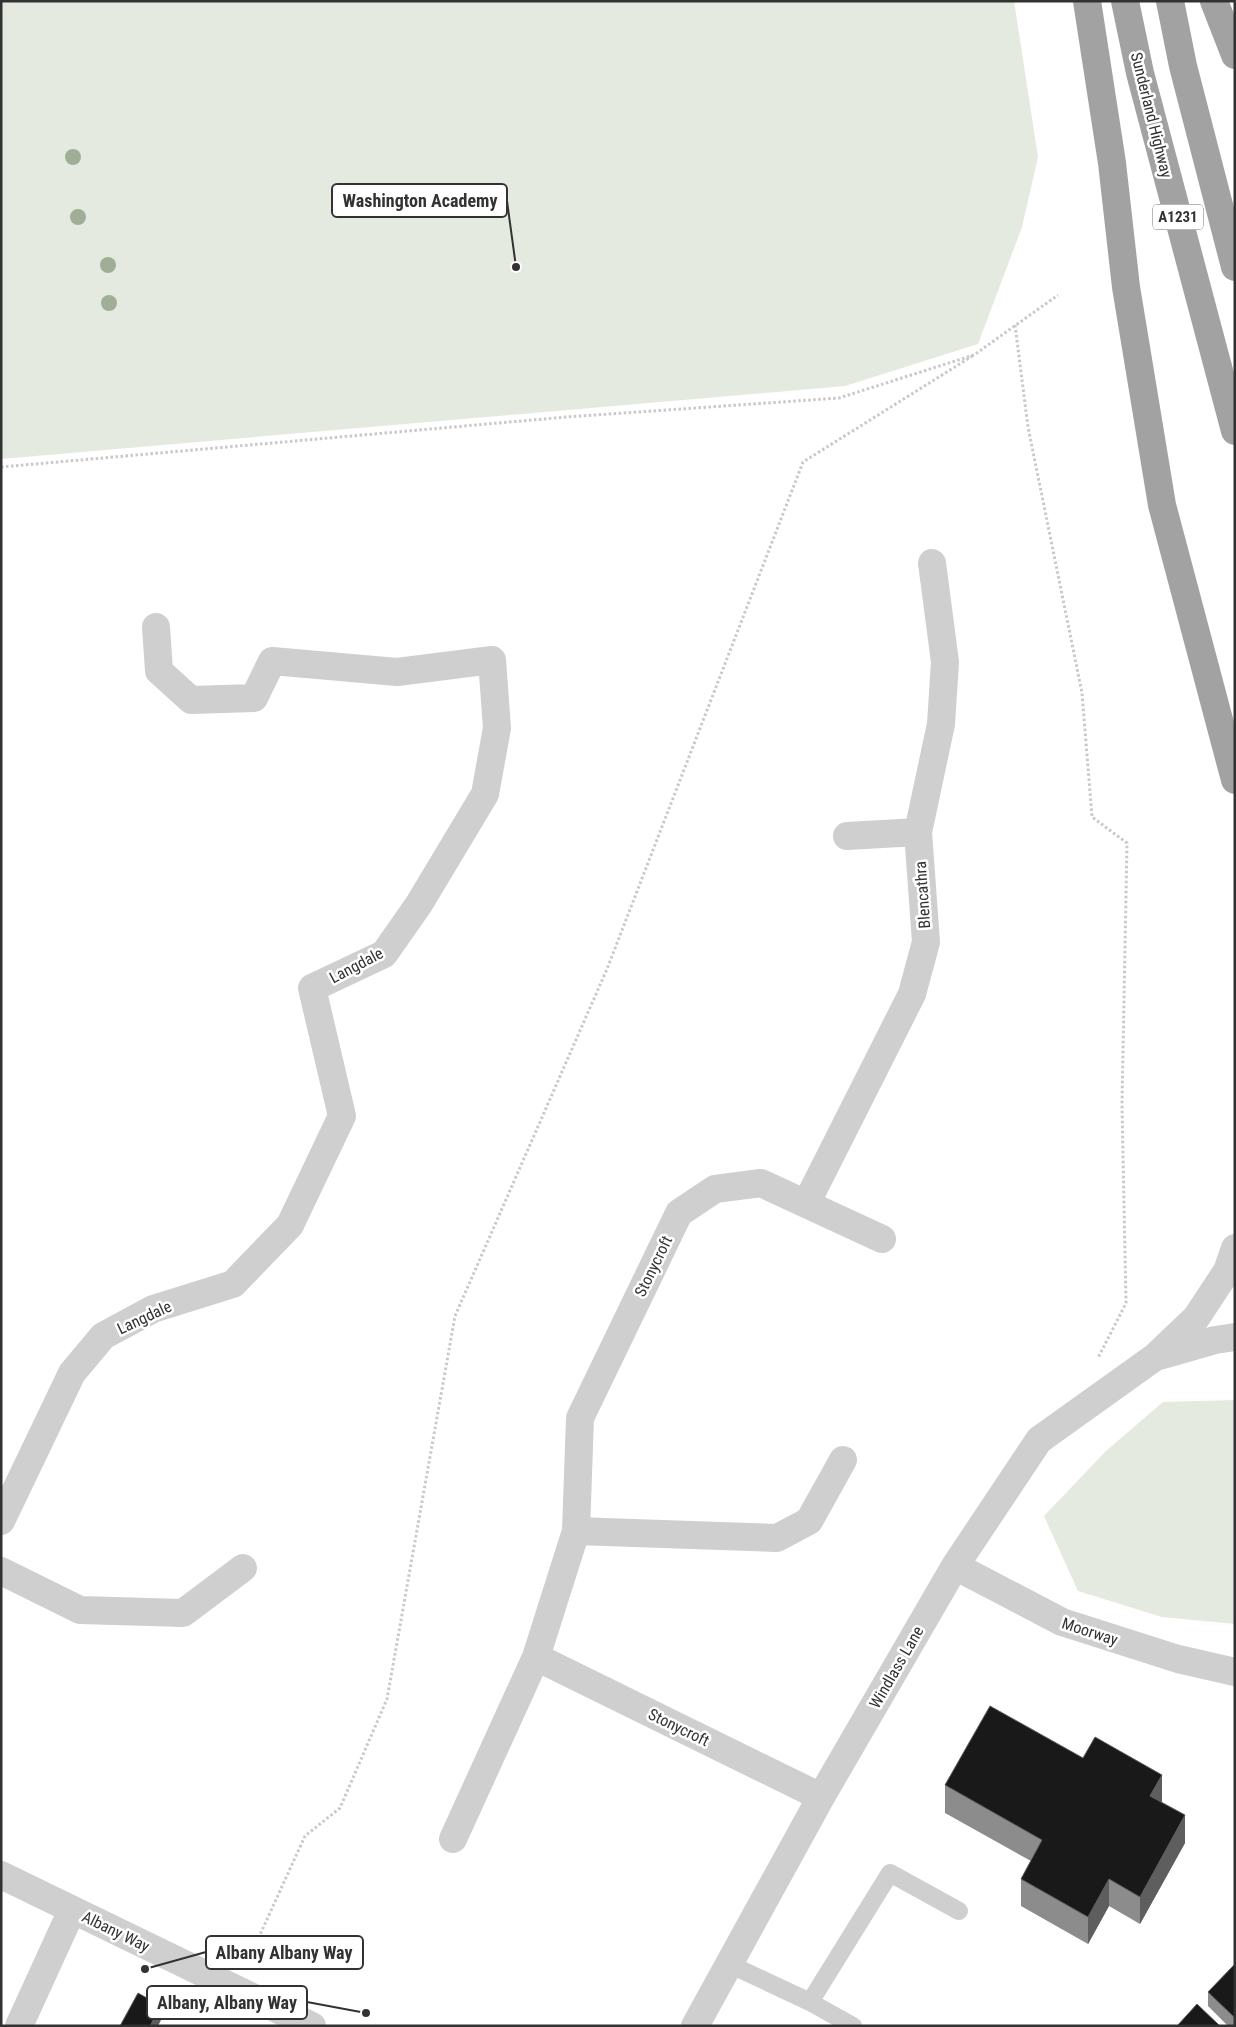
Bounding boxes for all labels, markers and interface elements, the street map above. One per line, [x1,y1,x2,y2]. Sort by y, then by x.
street label: Sunderland Highway [1127,50,1176,180]
callout: Washington Academy [332,184,507,217]
text: Washington Academy [343,190,497,211]
road number: A1231 [1153,204,1203,230]
street label: Blencathra [911,861,934,929]
street label: Langdale [326,944,386,987]
street label: Stonycroft [631,1233,676,1300]
street label: Langdale [114,1297,174,1338]
street label: Moorway [1059,1614,1121,1650]
street label: Windlass Lane [865,1623,928,1712]
street label: Stonycroft [645,1705,712,1750]
street label: Albany Way [79,1907,153,1956]
callout: Albany Albany Way [206,1936,363,1969]
text: Albany Albany Way [216,1942,352,1963]
callout: Albany, Albany Way [147,1986,307,2019]
text: Albany, Albany Way [157,1992,297,2013]

